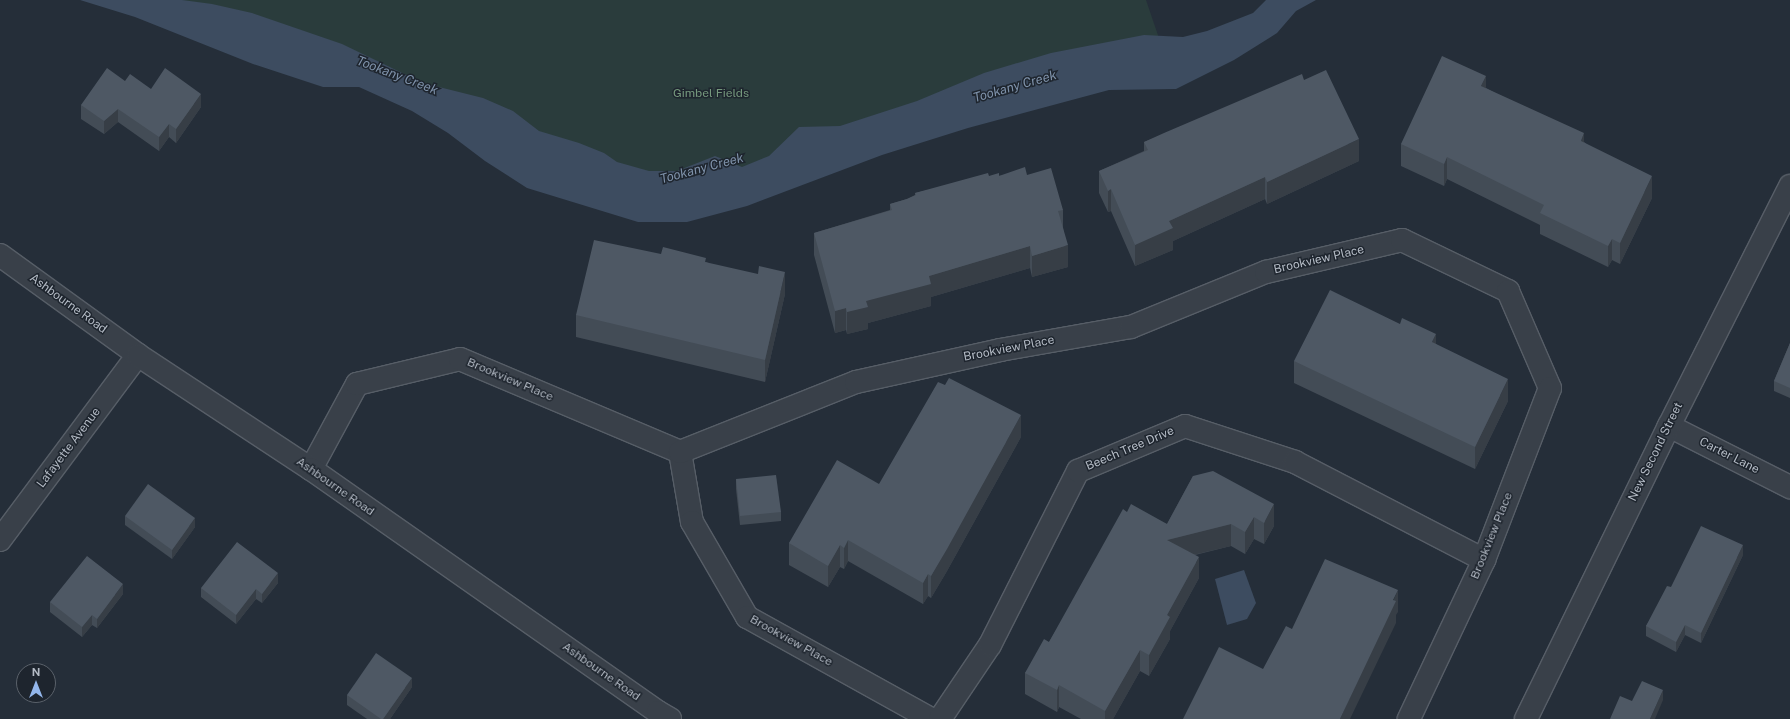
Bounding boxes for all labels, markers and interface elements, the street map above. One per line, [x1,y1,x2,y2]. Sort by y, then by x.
water label: Tookany Creek [354,53,440,99]
water label: Tookany Creek [972,68,1058,106]
park label: Gimbel Fields [673,87,749,101]
water label: Tookany Creek [659,150,745,188]
street label: Brookview Place [1272,243,1366,277]
street label: Ashbourne Road [27,271,109,337]
street label: Brookview Place [962,333,1056,365]
street label: Brookview Place [465,355,555,405]
street label: New Second Street [1626,400,1686,504]
street label: Lafayette Avenue [34,405,104,491]
street label: Beech Tree Drive [1084,424,1176,474]
street label: Carter Lane [1697,435,1761,477]
street label: Ashbourne Road [293,455,377,519]
street label: Brookview Place [1468,491,1516,581]
street label: Brookview Place [747,612,835,670]
street label: Ashbourne Road [559,640,643,704]
north arrow [16,663,56,703]
text: N [32,666,40,678]

